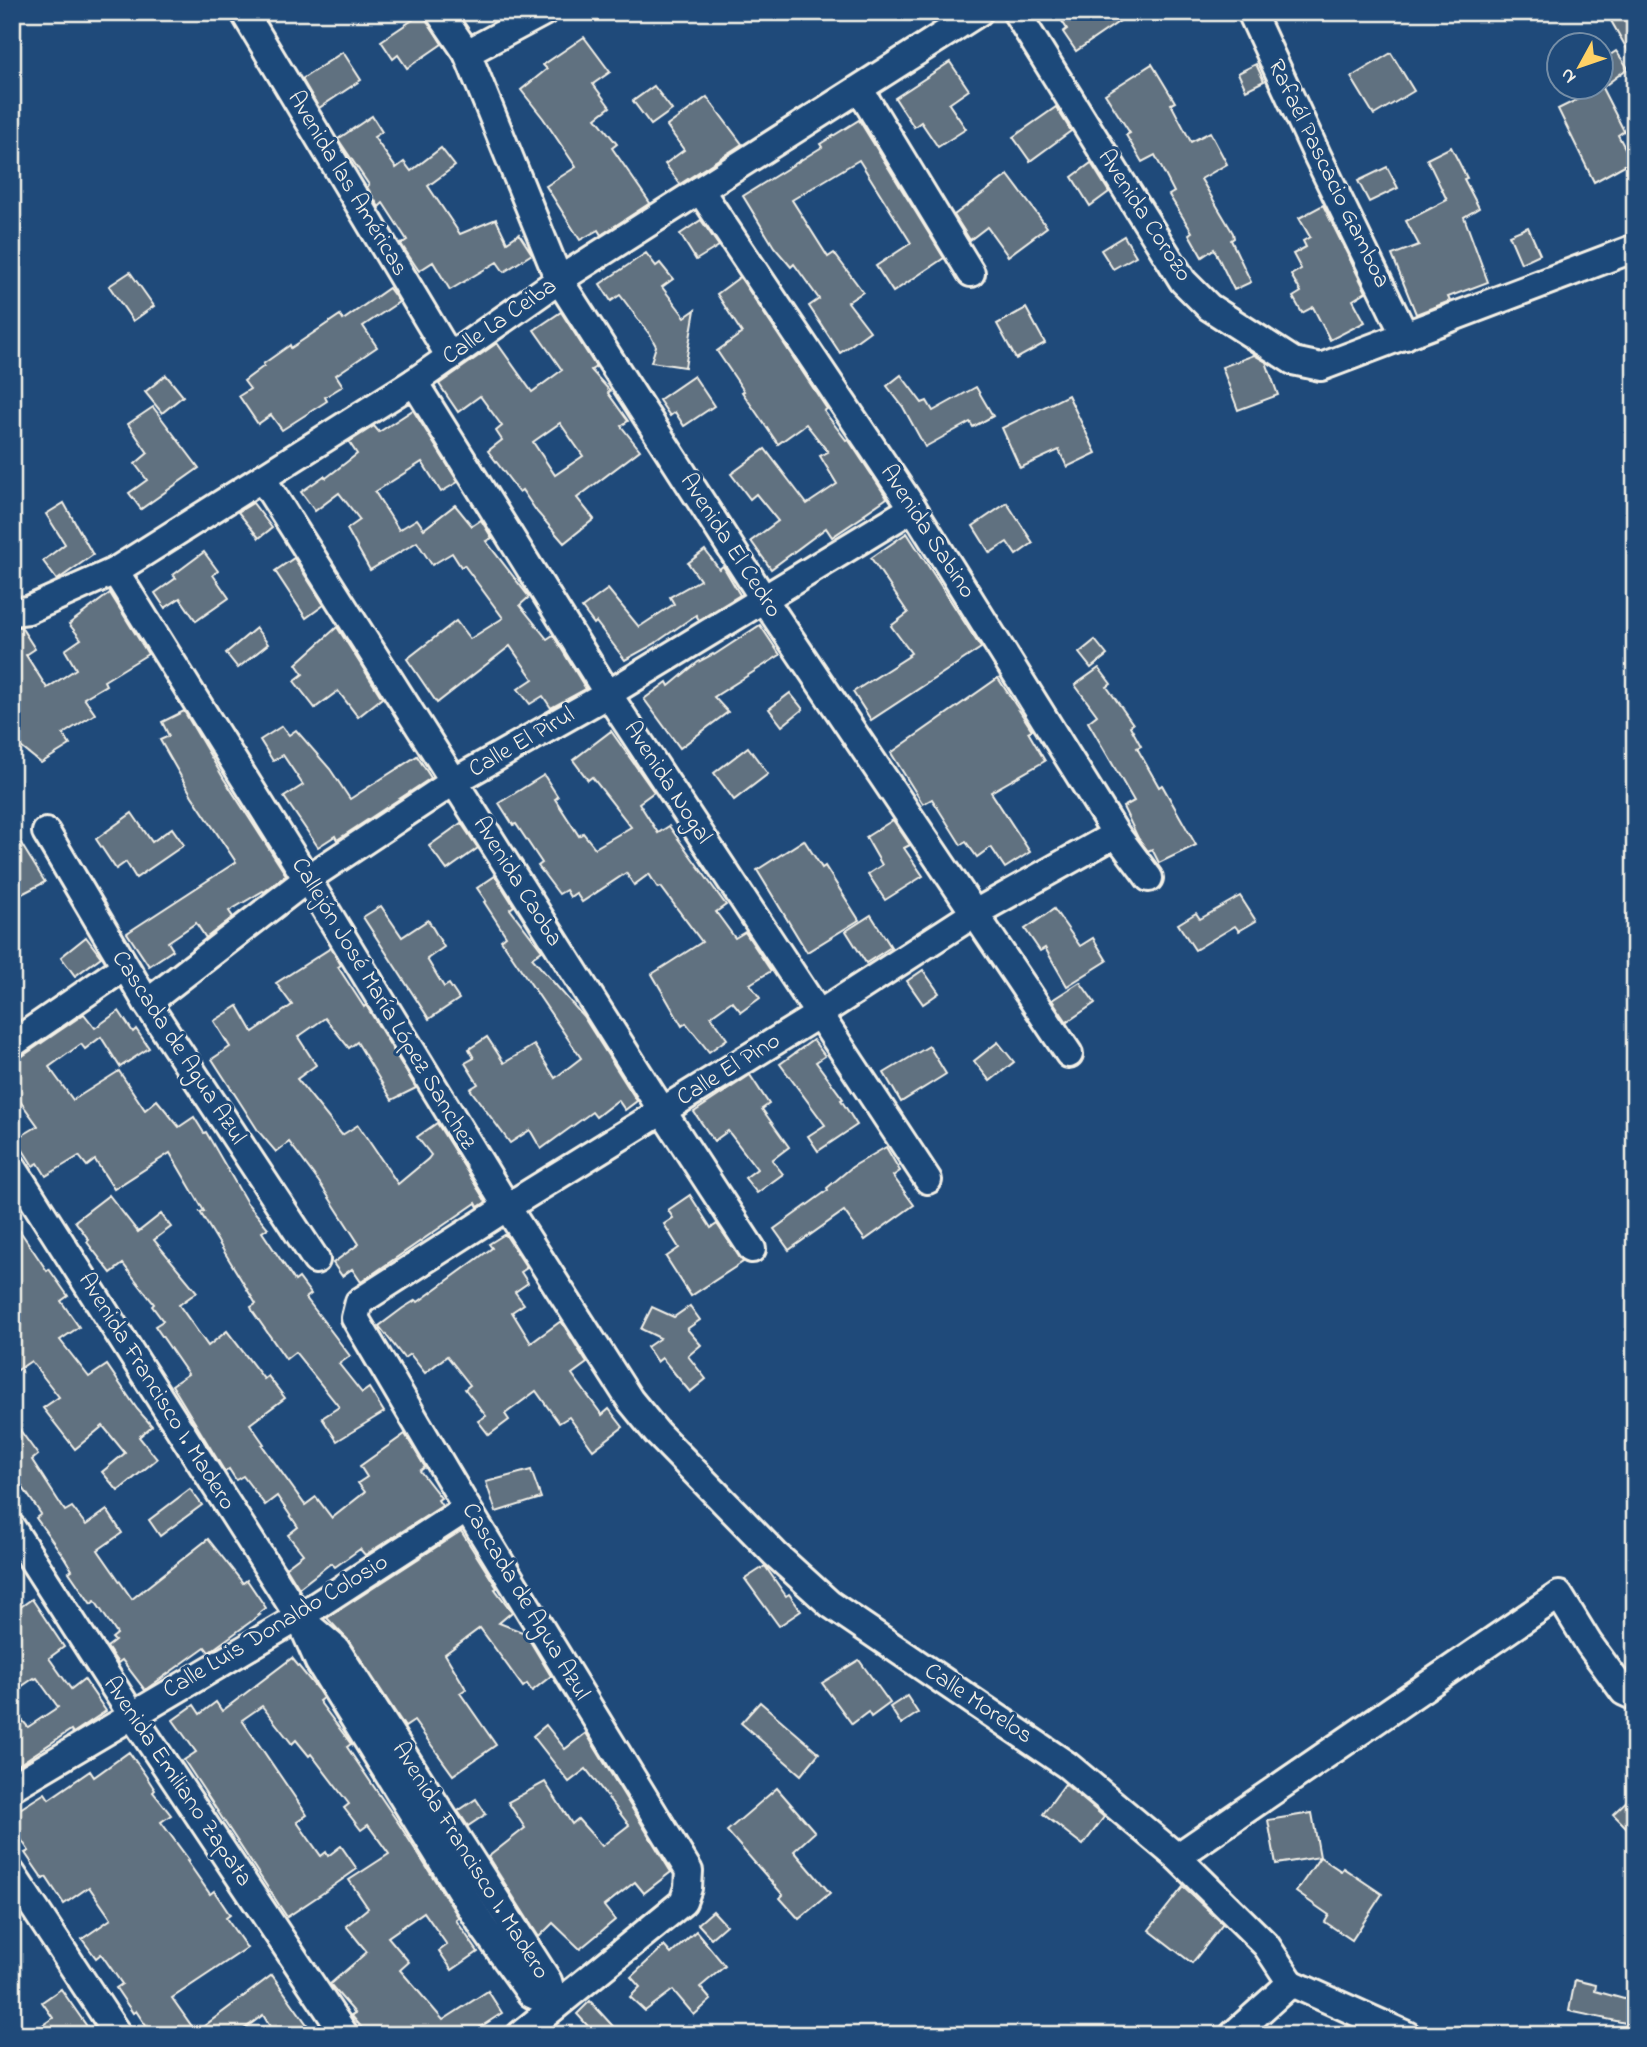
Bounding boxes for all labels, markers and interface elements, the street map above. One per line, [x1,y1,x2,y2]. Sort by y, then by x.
north arrow [1546,32,1616,102]
street label: Rafaél Pascacio Gamboa [1257,54,1399,294]
text: N [1554,62,1583,89]
street label: Avenida las Américas [278,85,416,283]
street label: Avenida Corozo [1088,143,1200,289]
street label: Calle La Ceiba [436,270,564,374]
street label: Avenida Sabino [870,458,984,606]
street label: Avenida El Cedro [670,467,790,625]
street label: Calle El Pirul [462,698,582,788]
street label: Avenida Nogal [614,715,720,851]
street label: Avenida Caoba [463,810,571,954]
street label: Callejón José María López Sanchez [282,851,485,1158]
street label: Cascada de Agua Azul [102,944,254,1152]
street label: Calle El Pino [670,1024,788,1116]
street label: Avenida Francisco I. Madero [68,1266,244,1518]
street label: Cascada de Agua Azul [452,1496,598,1708]
street label: Calle Luis Donaldo Colosio [157,1546,395,1708]
street label: Calle Morelos [916,1655,1040,1753]
street label: Avenida Emiliano Zapata [93,1670,261,1894]
street label: Avenida Francisco I. Madero [382,1735,558,1987]

